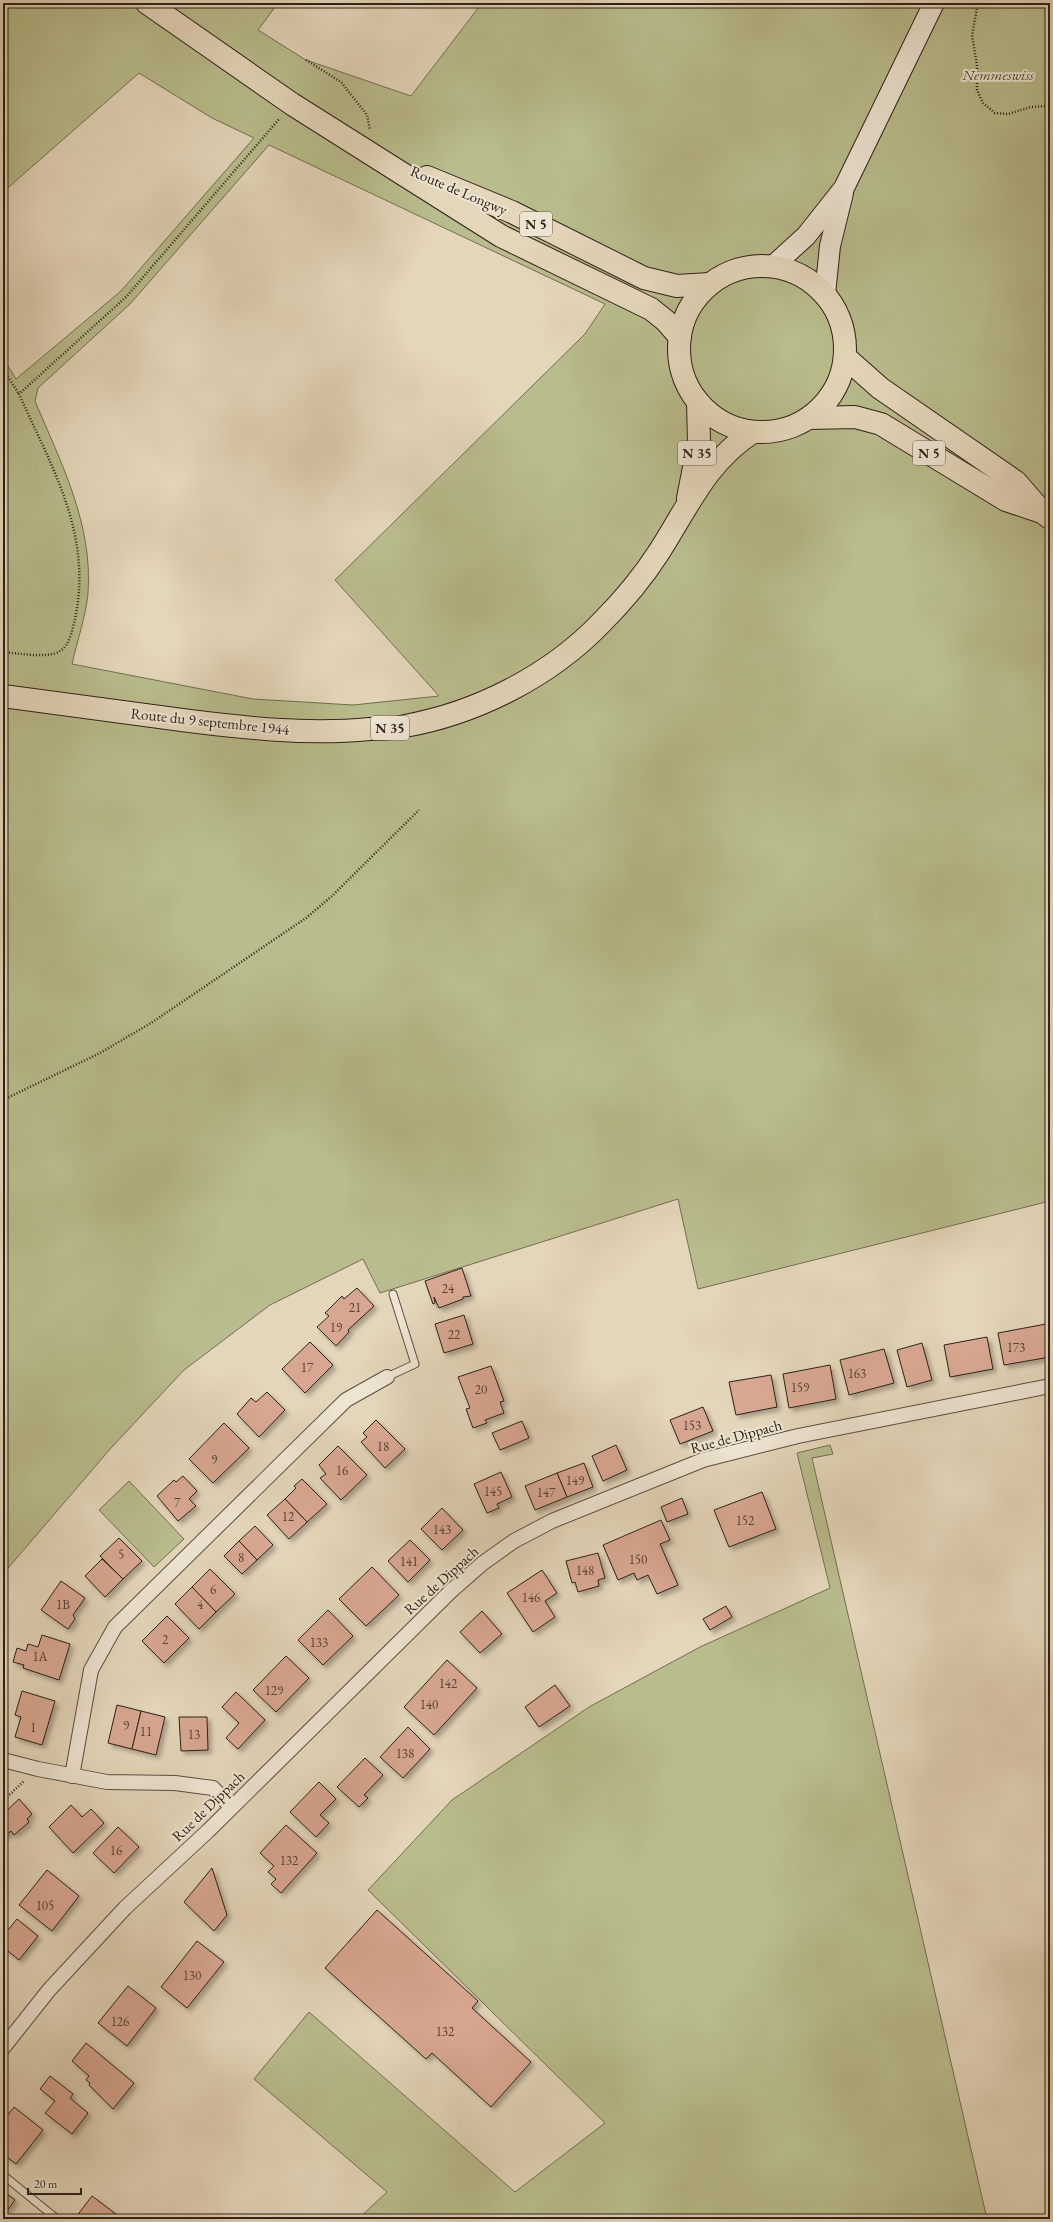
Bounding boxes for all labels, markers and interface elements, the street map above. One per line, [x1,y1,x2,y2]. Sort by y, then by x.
park label: Nemmeswiss [961,65,1035,84]
street label: Route de Longwy [408,161,511,219]
road number: N 5 [520,212,552,236]
road number: N 35 [678,441,716,465]
road number: N 5 [913,441,945,465]
street label: Route du 9 septembre 1944 [130,703,291,739]
road number: N 35 [371,716,409,740]
house number: 24 [442,1280,455,1297]
house number: 21 [349,1299,361,1316]
house number: 19 [330,1319,343,1336]
house number: 22 [448,1326,461,1343]
house number: 173 [1007,1339,1025,1356]
house number: 17 [301,1359,314,1376]
house number: 163 [848,1365,866,1382]
house number: 159 [791,1379,810,1396]
house number: 20 [475,1381,487,1398]
street label: Rue de Dippach [688,1415,784,1457]
house number: 153 [683,1417,701,1434]
house number: 18 [377,1438,389,1455]
house number: 9 [211,1451,218,1468]
house number: 16 [336,1462,348,1479]
house number: 149 [566,1472,585,1489]
house number: 145 [484,1483,502,1500]
house number: 147 [537,1484,556,1501]
house number: 7 [174,1494,181,1511]
house number: 12 [282,1508,295,1525]
house number: 152 [736,1512,755,1529]
house number: 143 [433,1521,451,1538]
street label: Rue de Dippach [400,1541,482,1618]
house number: 5 [118,1546,124,1563]
house number: 8 [238,1549,244,1566]
house number: 150 [629,1551,647,1568]
house number: 141 [400,1553,418,1570]
house number: 148 [576,1562,594,1579]
house number: 6 [210,1581,216,1598]
house number: 146 [522,1589,540,1606]
house number: 1B [56,1596,70,1613]
house number: 4 [197,1596,204,1613]
house number: 2 [162,1631,169,1648]
house number: 133 [310,1634,328,1651]
house number: 1A [32,1648,49,1665]
house number: 142 [439,1675,458,1692]
house number: 129 [265,1682,284,1699]
house number: 140 [420,1696,438,1713]
house number: 9 [123,1717,130,1734]
house number: 1 [30,1719,36,1736]
house number: 11 [140,1723,152,1740]
house number: 13 [188,1726,200,1743]
house number: 138 [396,1745,414,1762]
street label: Rue de Dippach [168,1766,249,1845]
house number: 16 [110,1842,122,1859]
house number: 132 [280,1852,299,1869]
house number: 105 [36,1897,54,1914]
house number: 130 [183,1967,201,1984]
house number: 126 [111,2013,129,2030]
house number: 132 [436,2023,455,2040]
scale bar [28,2170,81,2196]
text: 20 m [34,2176,58,2192]

